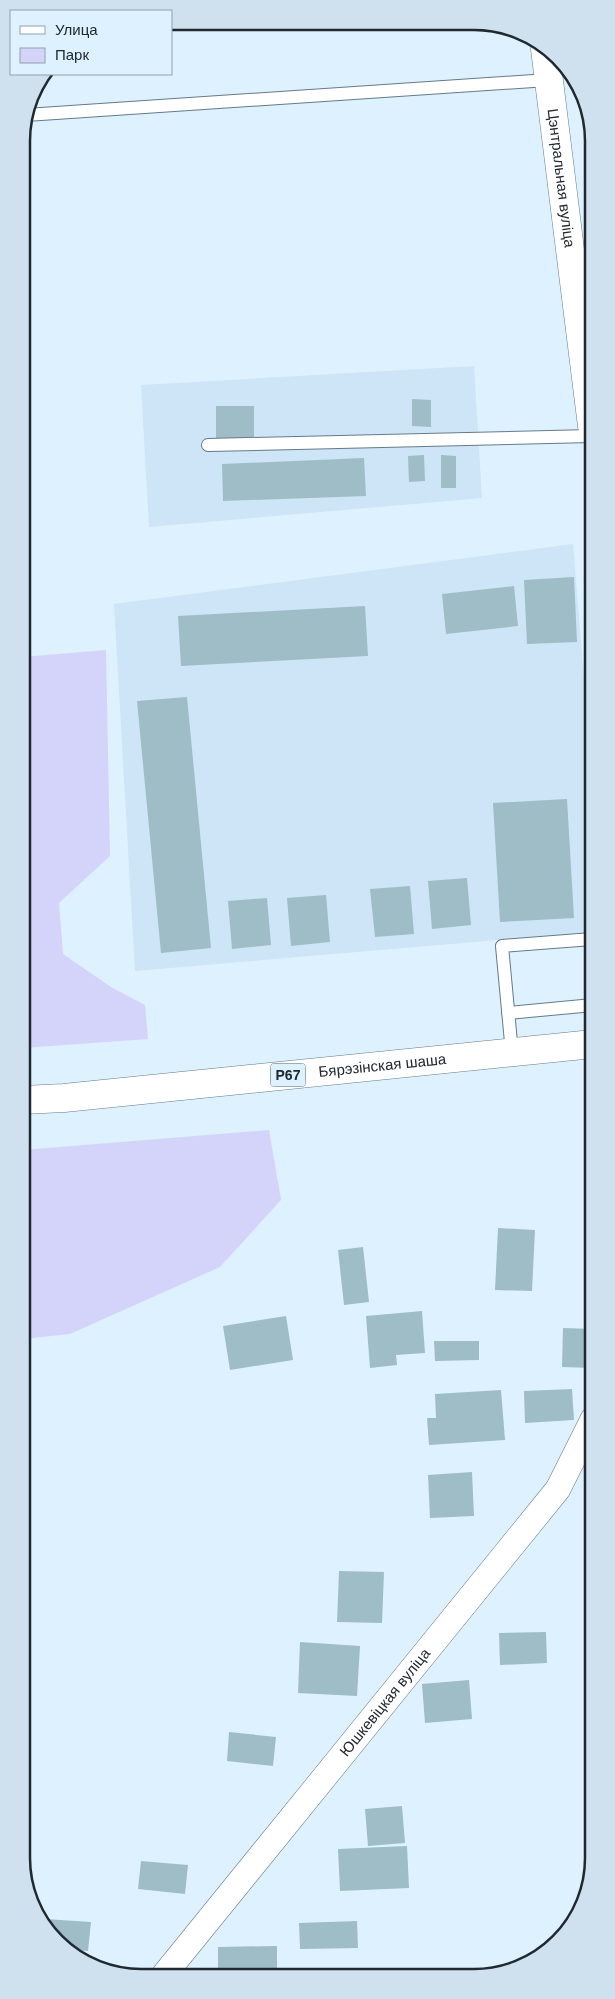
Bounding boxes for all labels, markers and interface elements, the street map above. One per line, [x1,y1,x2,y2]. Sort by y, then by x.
legend [10,10,172,75]
text: Улица [55,21,98,38]
text: Парк [55,46,89,63]
street label: Цэнтральная вуліца [544,107,579,249]
street label: Бярэзінская шаша [318,1050,448,1080]
road number: Р67 [270,1064,306,1086]
street label: Юшкевіцкая вуліца [336,1644,434,1759]

